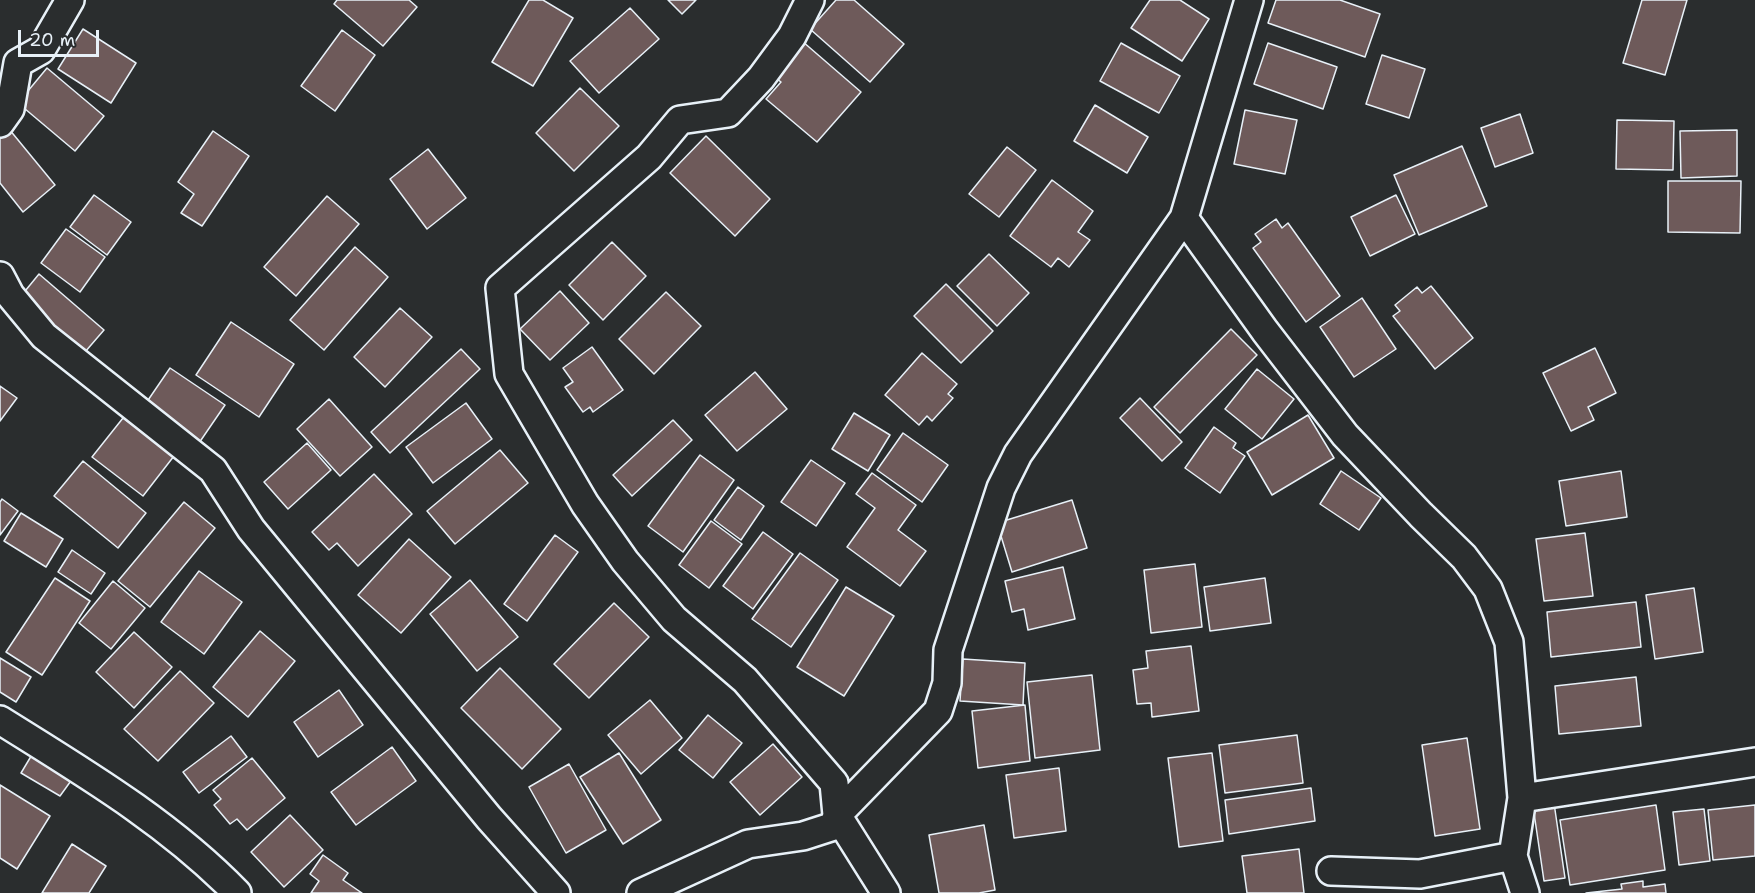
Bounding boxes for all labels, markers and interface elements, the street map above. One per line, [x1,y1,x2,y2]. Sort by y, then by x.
scale bar [21,18,102,56]
text: 20 m [29,28,75,52]

